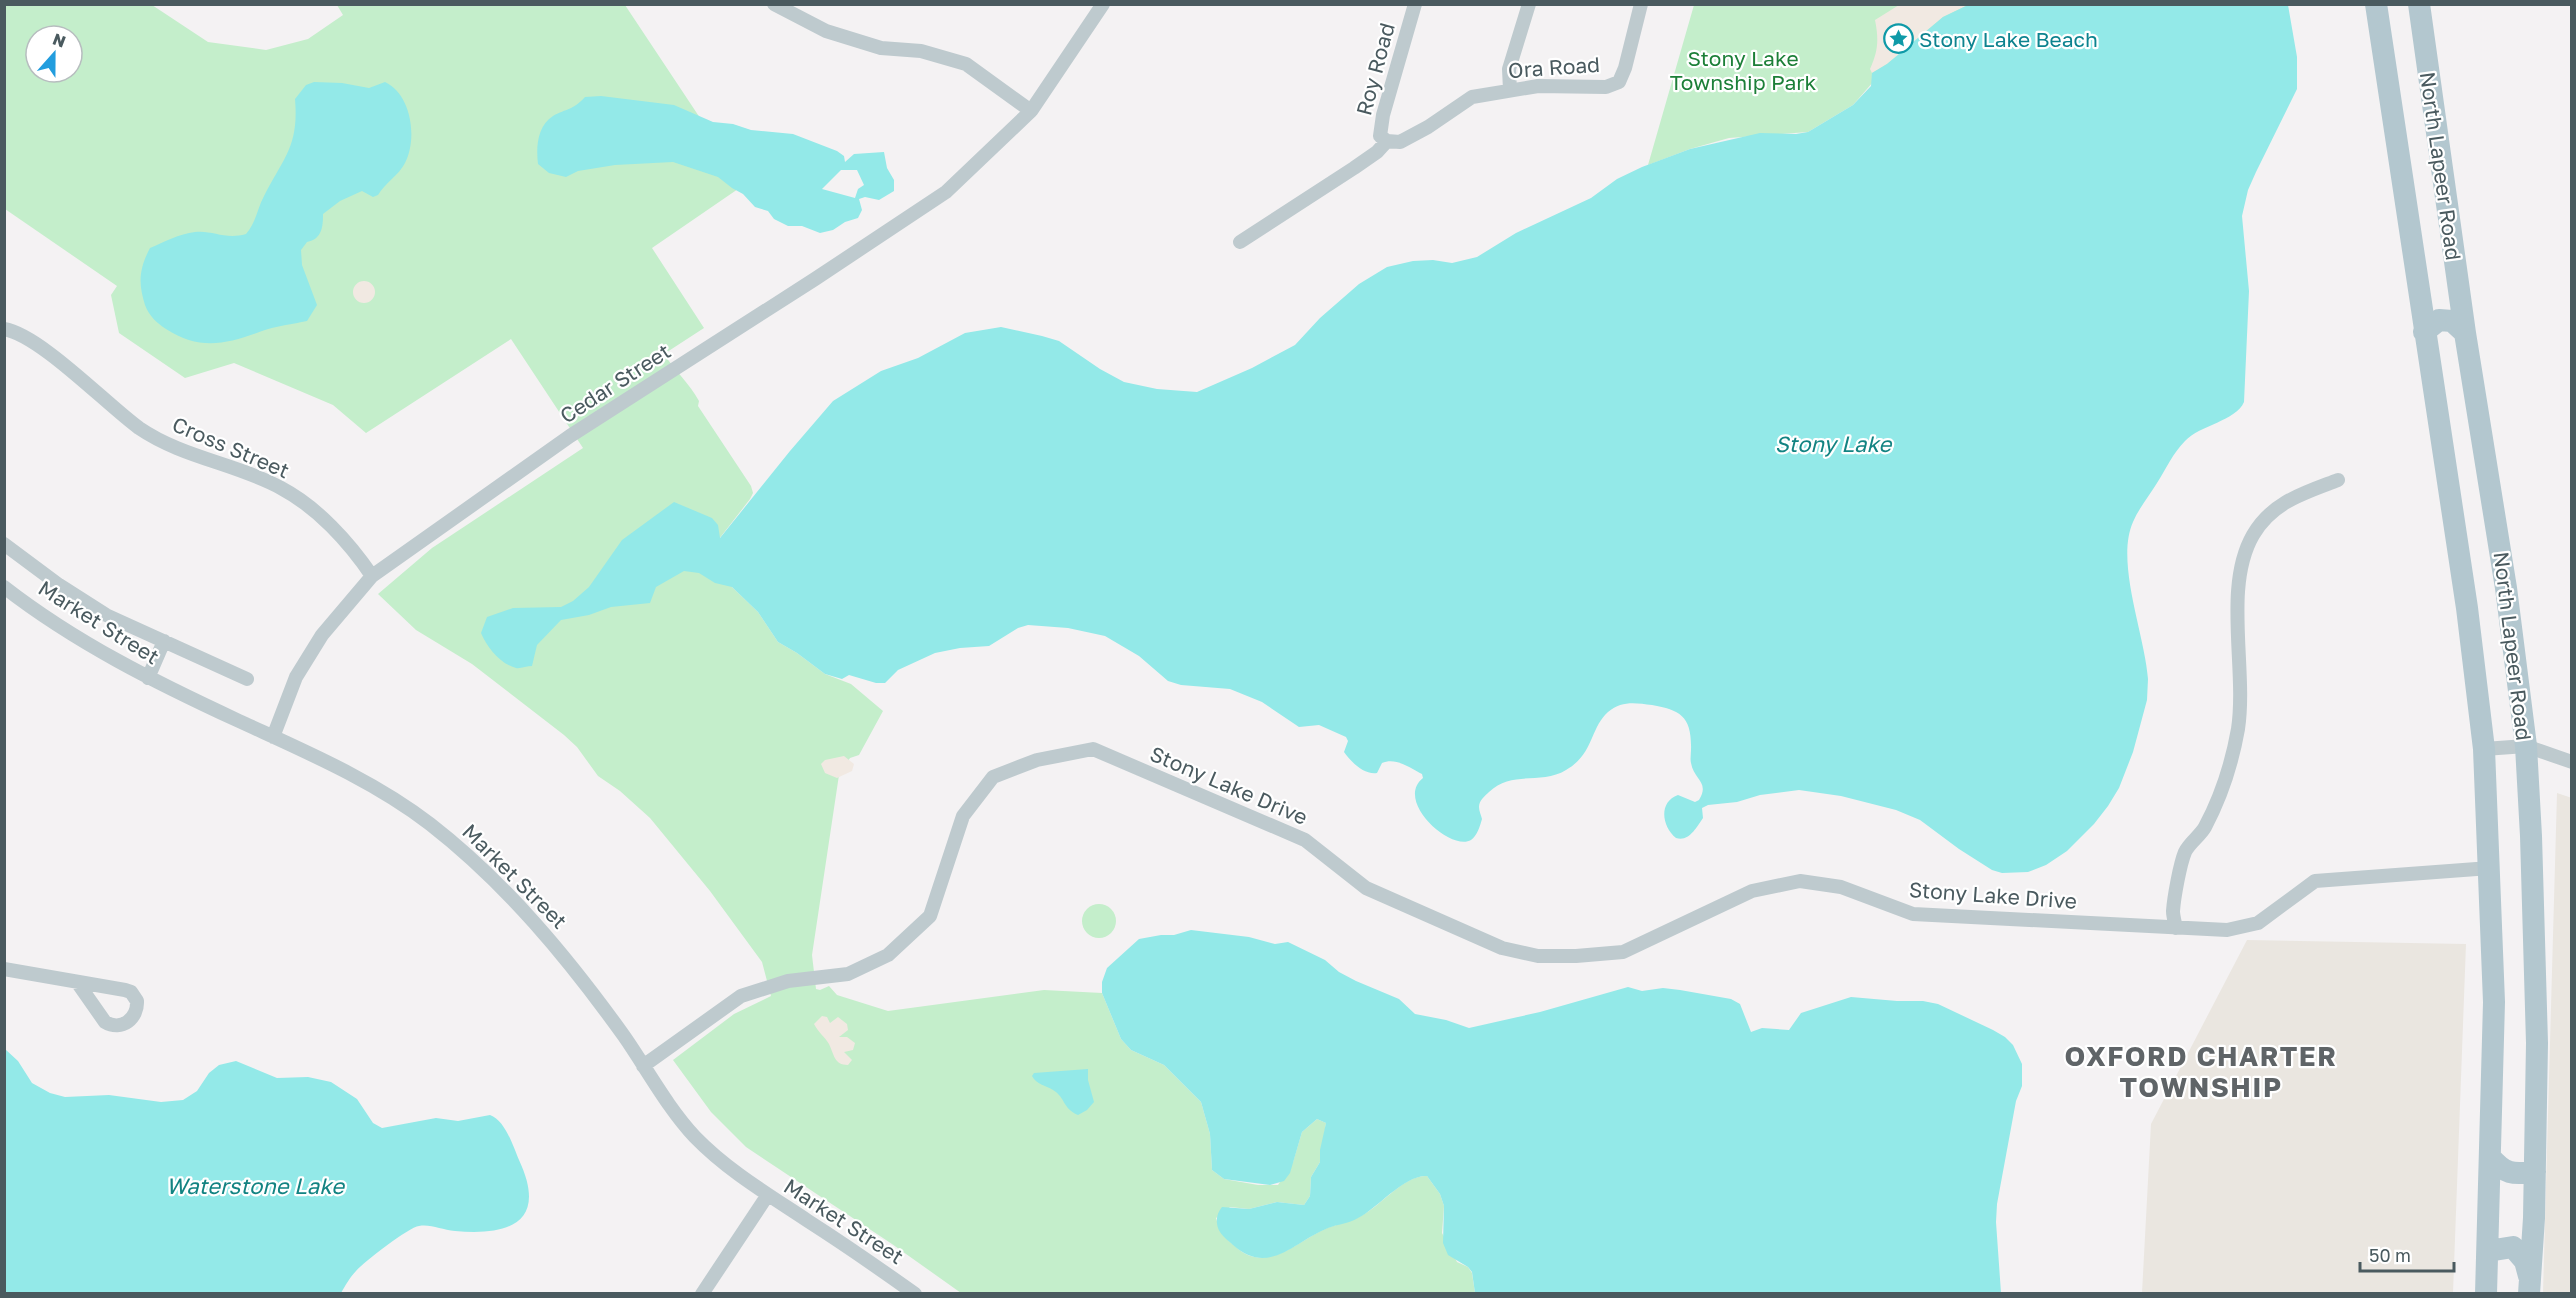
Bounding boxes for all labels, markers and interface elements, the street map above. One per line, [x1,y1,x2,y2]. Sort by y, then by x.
street label: Roy Road [1350,20,1400,118]
place icon: Stony Lake Beach [1882,23,1914,55]
north arrow [24,24,84,84]
place label: Stony Lake Beach [1919,26,2098,52]
text: N [50,28,69,52]
park label: Stony Lake Township Park [1670,45,1817,95]
street label: Ora Road [1507,51,1601,83]
street label: North Lapeer Road [2415,70,2467,262]
street label: Cedar Street [555,338,675,428]
street label: Cross Street [169,411,293,483]
water label: Stony Lake [1775,430,1893,457]
street label: North Lapeer Road [2489,550,2537,742]
street label: Market Street [34,575,164,669]
street label: Stony Lake Drive [1146,740,1312,830]
street label: Market Street [457,818,573,934]
street label: Stony Lake Drive [1908,876,2078,914]
district label: OXFORD CHARTER TOWNSHIP [2065,1040,2337,1103]
water label: Waterstone Lake [166,1172,346,1199]
street label: Market Street [779,1173,909,1269]
scale bar [2360,1235,2454,1273]
text: 50 m [2369,1244,2411,1266]

